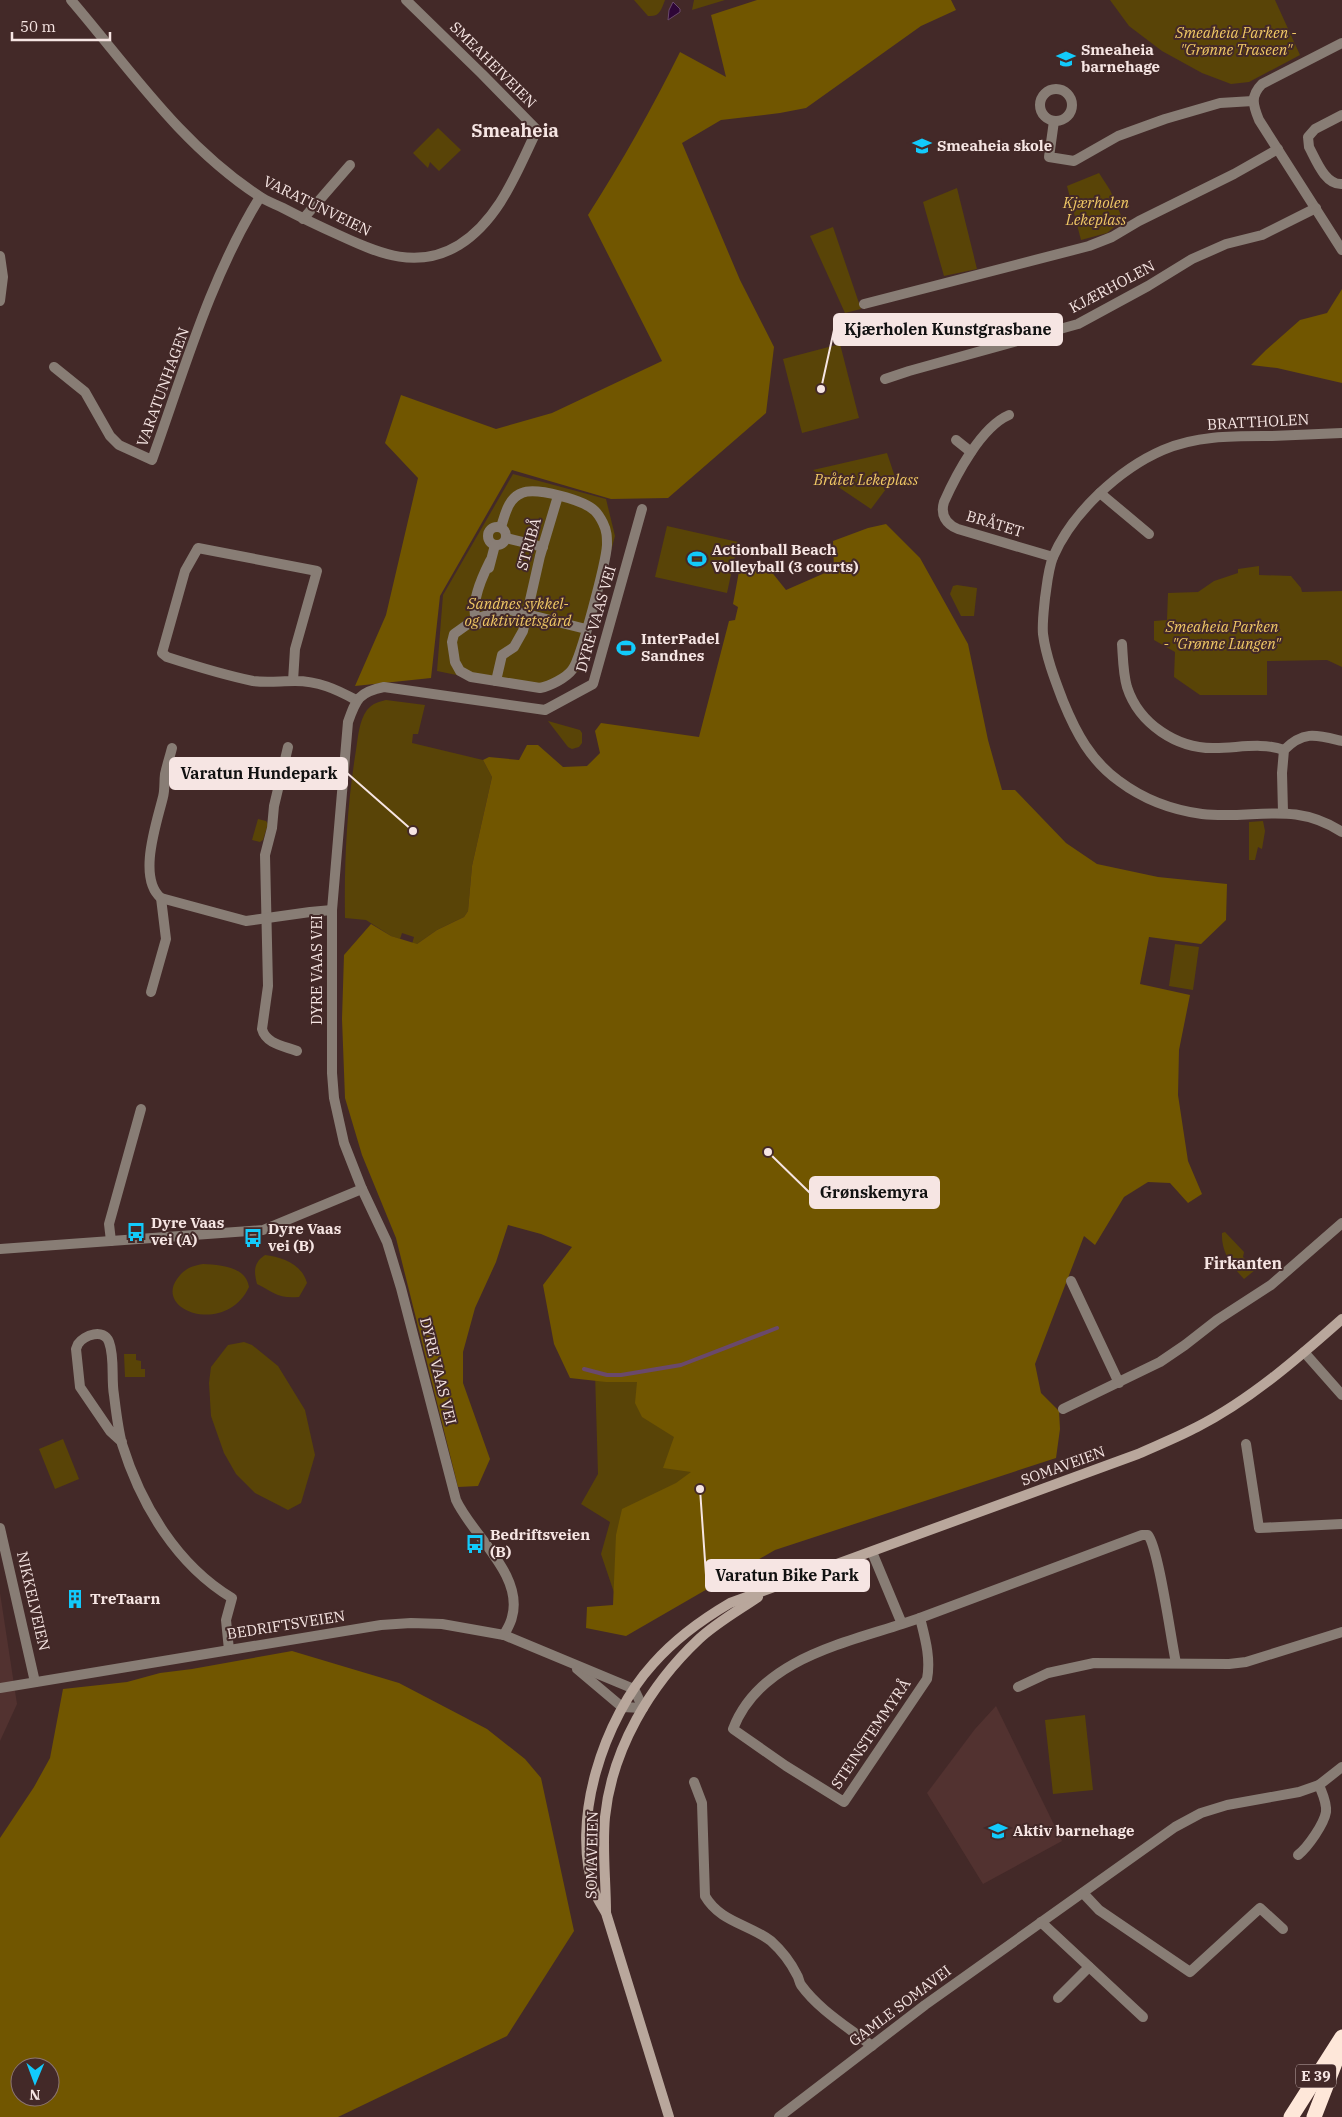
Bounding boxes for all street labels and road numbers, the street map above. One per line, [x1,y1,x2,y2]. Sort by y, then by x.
street label: SMEAHEIVEIEN [446,17,541,112]
street label: VARATUNVEIEN [260,171,374,240]
street label: KJÆRHOLEN [1066,256,1158,317]
street label: VARATUNHAGEN [132,325,193,449]
street label: BRATTHOLEN [1206,409,1310,434]
street label: BRÅTET [964,506,1026,541]
street label: STRIBÅ [512,515,545,572]
street label: DYRE VAAS VEI [571,563,620,674]
street label: DYRE VAAS VEI [307,915,326,1025]
street label: DYRE VAAS VEI [416,1315,461,1426]
street label: SOMAVEIEN [1018,1442,1108,1490]
street label: NIKKELVEIEN [13,1549,54,1653]
street label: BEDRIFTSVEIEN [225,1606,346,1643]
street label: STEINSTEMMYRÅ [827,1674,915,1793]
street label: SOMAVEIEN [581,1811,602,1899]
street label: GAMLE SOMAVEI [845,1961,955,2050]
road number: E 39 [1296,2064,1336,2088]

